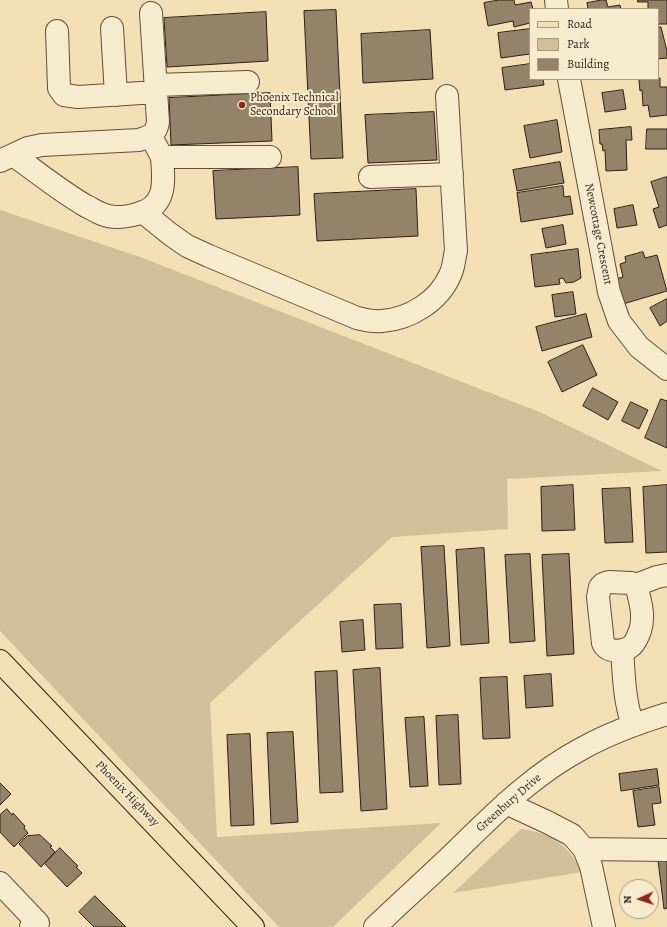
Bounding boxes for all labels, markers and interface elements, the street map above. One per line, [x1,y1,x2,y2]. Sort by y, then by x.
legend [529,8,659,80]
text: Road [567,16,592,32]
text: Park [567,36,590,52]
text: Building [567,56,609,72]
place label: Phoenix Technical Secondary School [250,91,339,119]
marker: Phoenix Technical Secondary School [237,100,247,110]
street label: Newcottage Crescent [581,182,615,286]
street label: Phoenix Highway [92,758,162,830]
street label: Greenbury Drive [473,771,545,835]
north arrow [619,879,659,919]
text: N [620,895,635,904]

